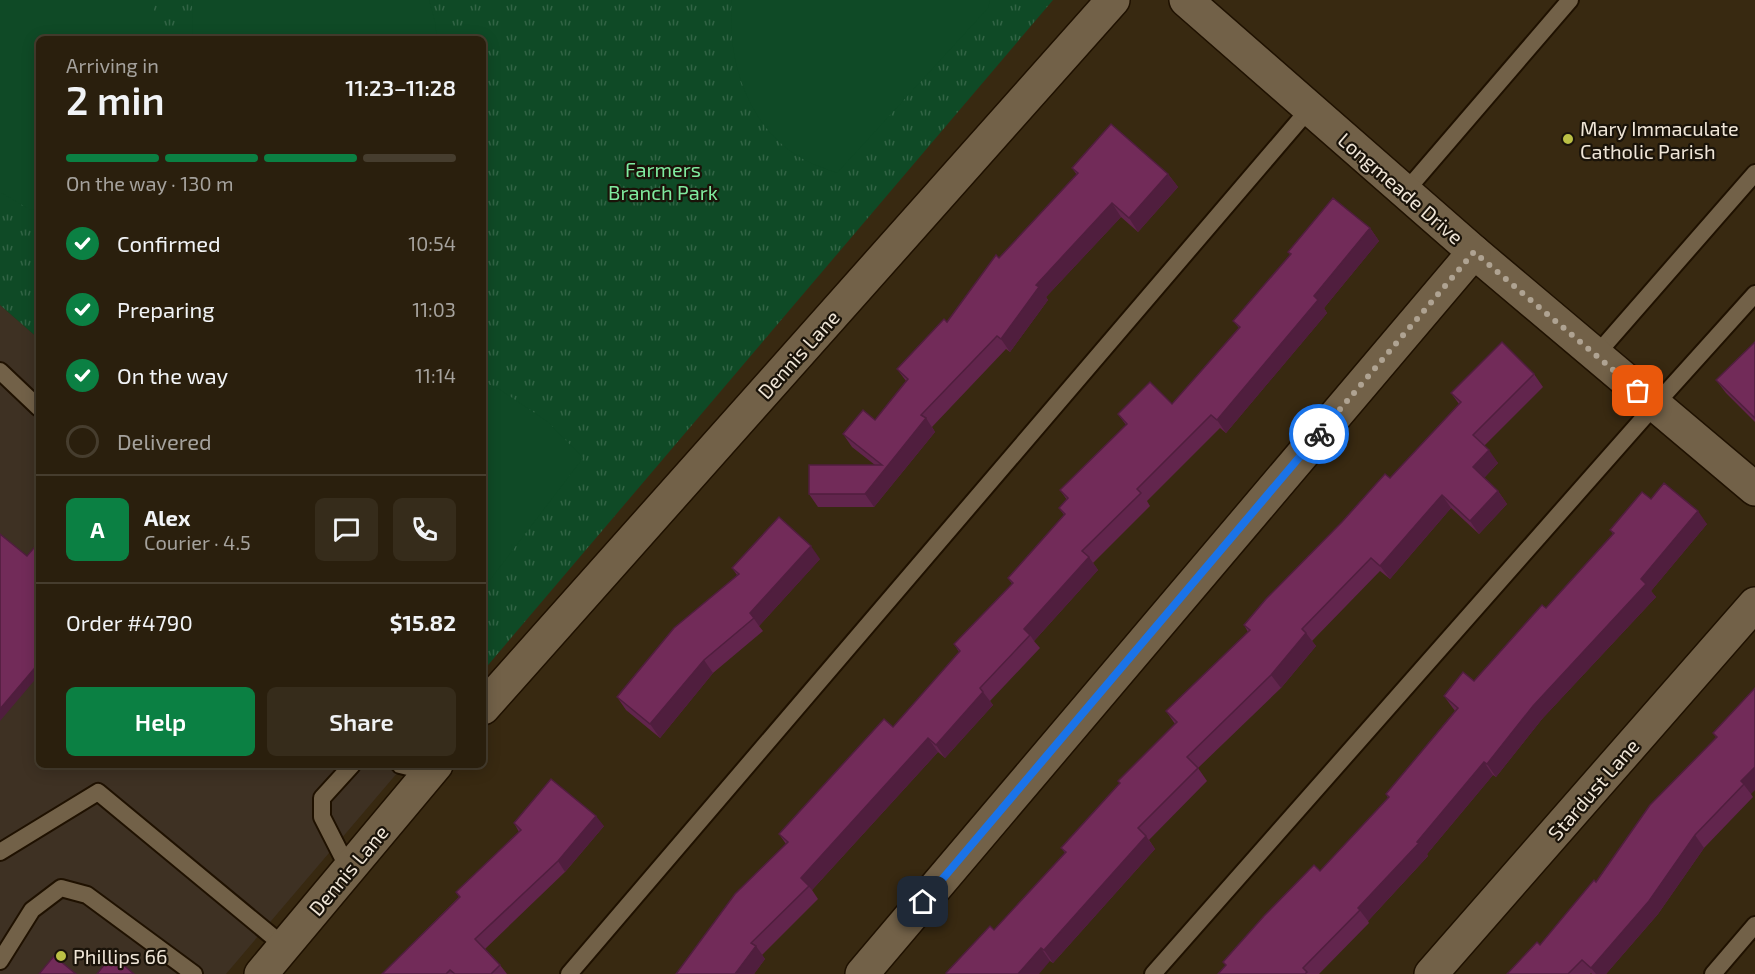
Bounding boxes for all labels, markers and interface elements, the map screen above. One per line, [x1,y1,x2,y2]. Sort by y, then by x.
text: Arriving in [66,53,159,77]
text: 11:23–11:28 [345,74,456,100]
text: 2 min [66,76,165,123]
place label: Mary Immaculate Catholic Parish [1580,116,1739,163]
street label: Longmeade Drive [1334,127,1468,249]
marker: Mary Immaculate Catholic Parish [1561,132,1575,146]
park label: Farmers Branch Park [608,157,718,204]
text: On the way · 130 m [66,171,233,195]
icon: check [66,227,99,260]
text: Confirmed [117,230,221,256]
text: 10:54 [408,231,456,255]
icon: check [66,293,99,326]
text: Preparing [117,296,215,322]
text: 11:03 [412,297,456,321]
street label: Dennis Lane [752,305,844,403]
icon: check [66,359,99,392]
text: On the way [117,362,228,388]
text: 11:14 [415,363,456,387]
pin [1612,365,1663,416]
icon: bag [1621,374,1654,407]
courier [1289,404,1349,464]
icon: bike [1303,418,1336,451]
text: Delivered [117,428,212,454]
button: chat [315,498,378,561]
button: phone [393,498,456,561]
text: Alex [144,504,190,530]
text: A [90,516,105,542]
text: Courier · 4.5 [144,530,251,554]
text: Order #4790 [66,609,193,635]
text: $15.82 [390,609,456,635]
button: Help [66,687,255,756]
button: Share [267,687,456,756]
street label: Stardust Lane [1543,733,1643,845]
street label: Dennis Lane [303,820,393,920]
pin [897,876,948,927]
icon: home [906,885,939,918]
place label: Phillips 66 [73,944,167,968]
marker: Phillips 66 [54,949,68,963]

